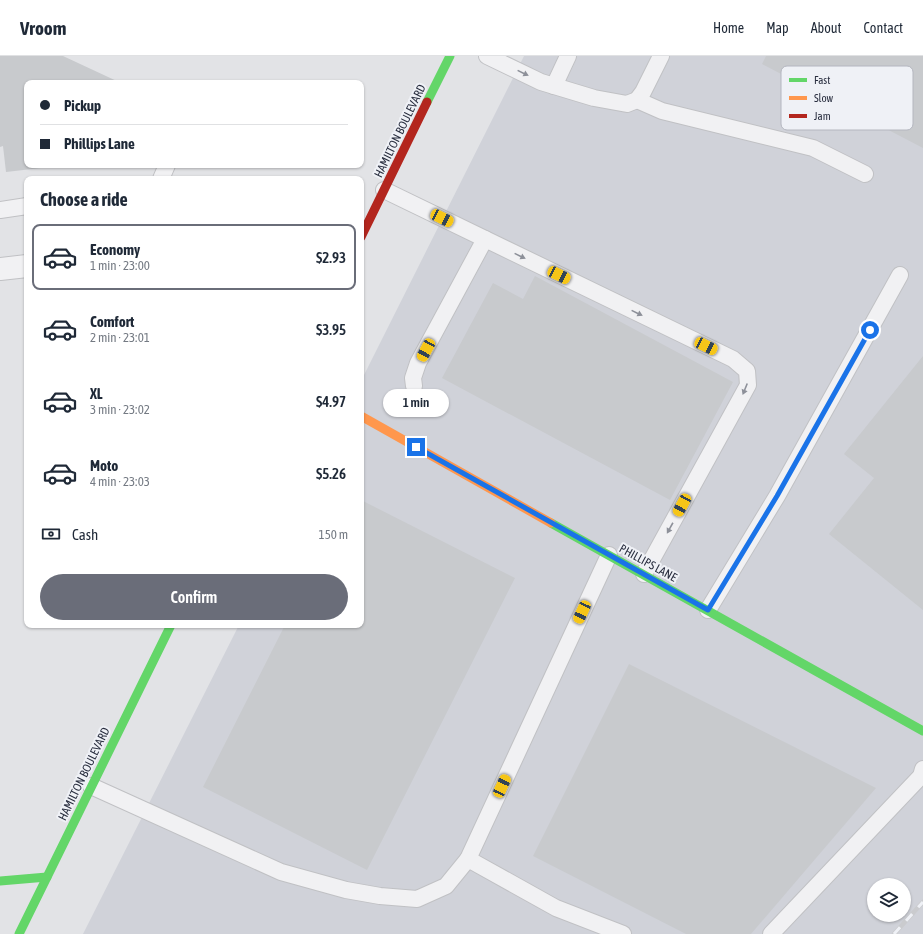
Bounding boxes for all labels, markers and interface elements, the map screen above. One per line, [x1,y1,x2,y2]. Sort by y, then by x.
text: Vroom [20,17,66,39]
text: Home [713,20,744,36]
text: Map [766,20,789,36]
text: About [811,20,842,36]
text: Contact [864,20,903,36]
legend [781,66,913,130]
one-way arrow [517,70,528,76]
text: Fast [814,74,830,86]
street label: HAMILTON BOULEVARD [371,82,429,180]
text: Slow [814,92,833,104]
text: Pickup [64,97,101,114]
text: Jam [814,110,831,122]
text: Phillips Lane [64,135,135,152]
text: Choose a ride [40,189,128,210]
car [429,207,455,229]
icon: car [42,239,78,275]
text: Economy [90,241,140,258]
text: $2.93 [316,249,346,266]
one-way arrow [514,253,525,259]
text: 1 min · 23:00 [90,258,150,273]
car [546,264,572,286]
one-way arrow [631,310,642,316]
icon: car [42,311,78,347]
text: Comfort [90,313,134,330]
text: $3.95 [316,321,346,338]
route start [861,321,879,339]
text: 2 min · 23:01 [90,330,150,345]
car [693,335,719,357]
car [415,337,437,363]
icon: car [42,383,78,419]
one-way arrow [742,383,748,395]
text: XL [90,385,103,402]
callout: 1 min [383,389,449,417]
text: $4.97 [316,393,346,410]
text: 1 min [403,395,429,410]
text: 3 min · 23:02 [90,402,150,417]
route end [407,438,425,456]
icon: car [42,455,78,491]
text: Moto [90,457,118,474]
text: $5.26 [316,465,346,482]
text: 4 min · 23:03 [90,474,150,489]
car [671,492,693,518]
one-way arrow [666,522,673,533]
icon: cash [40,523,62,545]
text: Cash [72,526,98,543]
text: 150 m [319,527,348,542]
street label: PHILLIPS LANE [617,541,679,585]
button: Confirm [40,574,348,620]
car [571,599,593,625]
street label: HAMILTON BOULEVARD [55,725,113,823]
car [491,773,513,799]
map controls [867,878,911,922]
button: layers [867,878,911,922]

